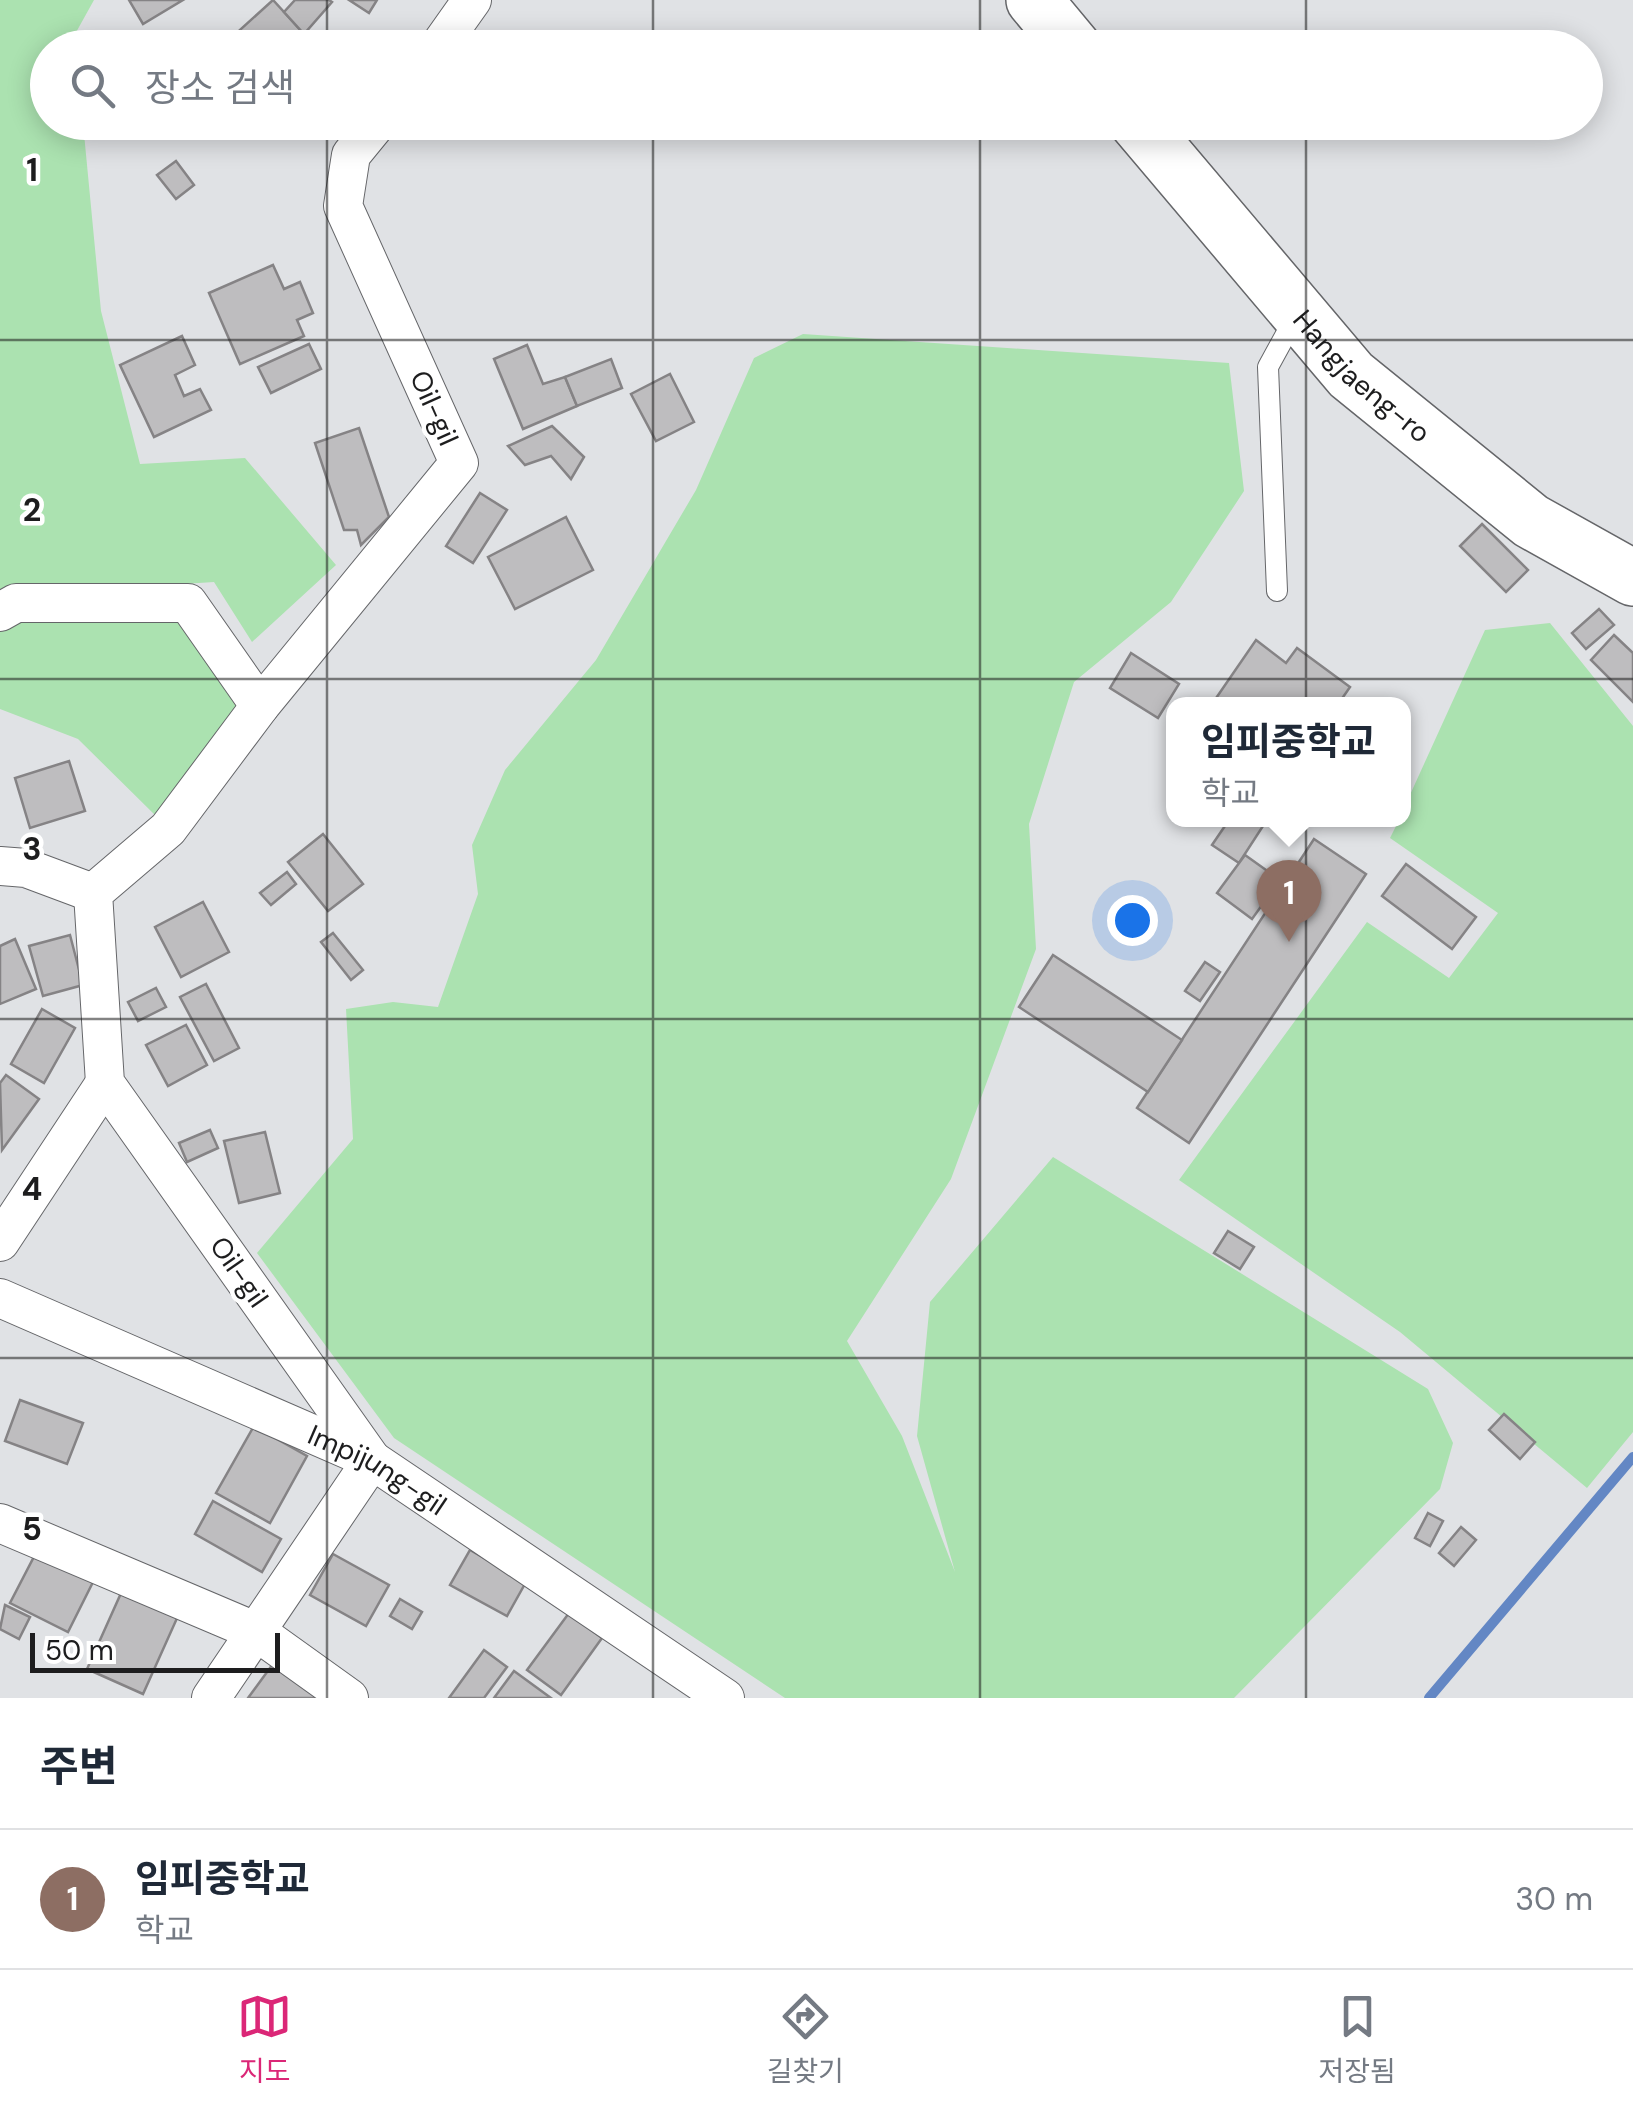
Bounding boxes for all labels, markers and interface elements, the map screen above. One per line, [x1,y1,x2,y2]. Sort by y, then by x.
search box [30,30,1603,140]
icon: search [65,58,120,113]
text: 장소 검색 [145,63,295,113]
text: 1 [26,149,38,191]
street label: Hangjaeng-ro [1285,302,1438,451]
street label: Oil-gil [401,365,467,451]
text: 2 [23,489,41,531]
popup [1166,697,1411,827]
text: 임피중학교 [1201,717,1376,767]
text: 학교 [1201,772,1260,814]
text: 3 [22,828,42,870]
pin: 1 [1256,860,1322,942]
your location [1107,895,1158,946]
text: 4 [22,1168,42,1210]
street label: Oil-gil [201,1229,277,1315]
street label: Impijung-gil [302,1416,454,1524]
text: 5 [22,1508,42,1550]
scale bar [30,1628,280,1672]
text: 50 m [45,1632,114,1669]
text: 주변 [40,1739,117,1794]
text: 임피중학교 [135,1854,310,1904]
text: 1 [67,1878,78,1920]
text: 30 m [1515,1878,1593,1920]
text: 학교 [135,1909,194,1951]
tab: 지도 [237,1989,292,2090]
tab: 길찾기 [767,1989,844,2090]
tab: 저장됨 [1318,1989,1396,2090]

